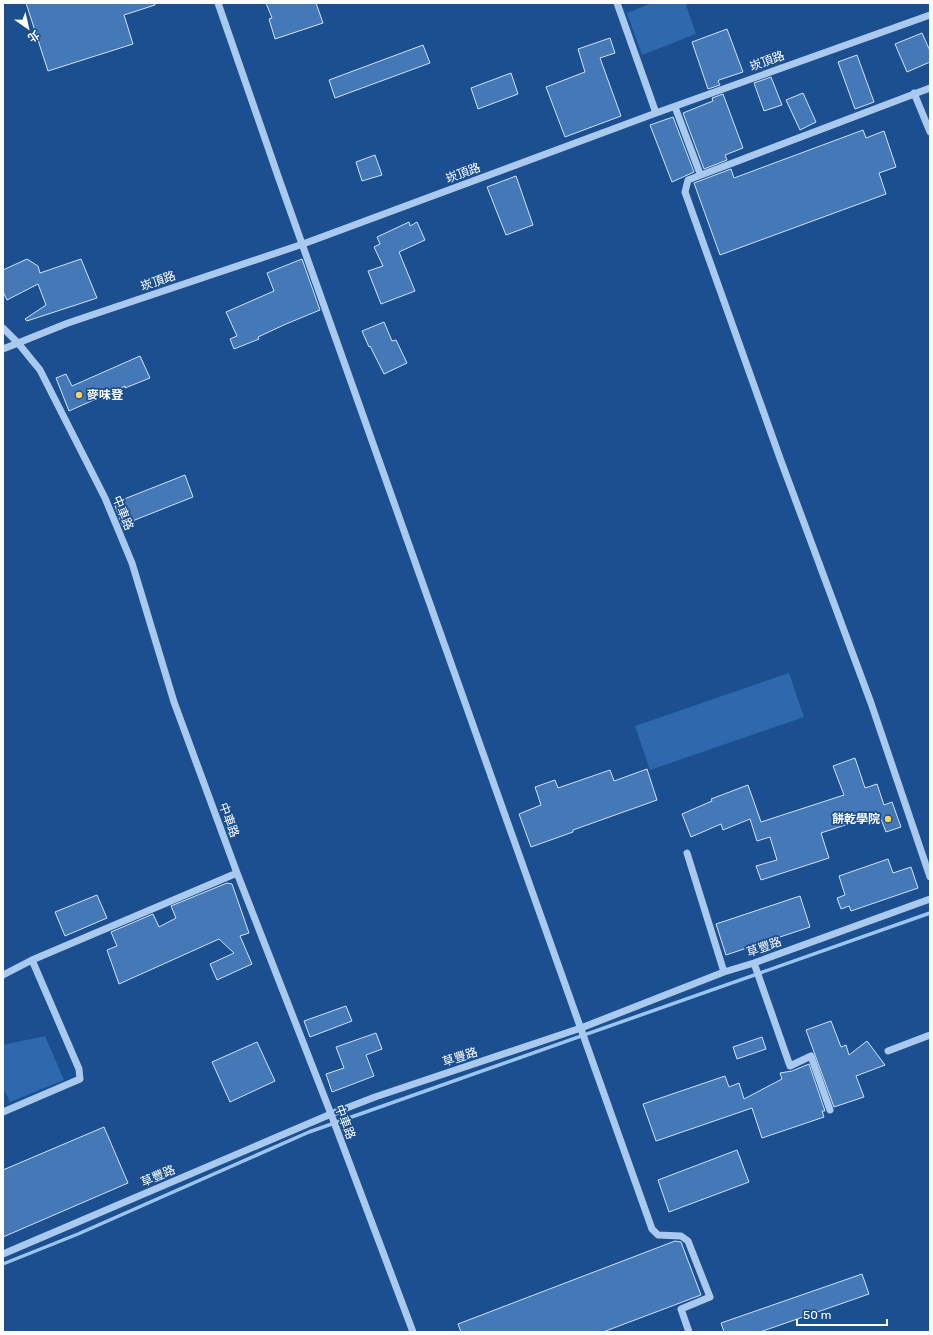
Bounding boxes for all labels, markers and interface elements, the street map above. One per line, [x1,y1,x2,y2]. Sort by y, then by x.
north arrow [8,8,48,48]
text: 北 [25,27,42,44]
street label: 崁頂路 [748,48,786,74]
street label: 崁頂路 [444,160,482,186]
street label: 崁頂路 [139,269,177,293]
place label: 麥味登 [87,388,124,402]
marker: 麥味登 [74,390,84,400]
street label: 中車路 [110,494,136,532]
street label: 中車路 [216,801,242,839]
place label: 餅乾學院 [832,812,880,826]
marker: 餅乾學院 [883,814,893,824]
street label: 草豐路 [745,935,783,959]
street label: 草豐路 [441,1045,479,1069]
street label: 中車路 [332,1103,358,1141]
street label: 草豐路 [139,1163,177,1189]
scale bar [797,1301,887,1327]
text: 50 m [803,1308,831,1322]

